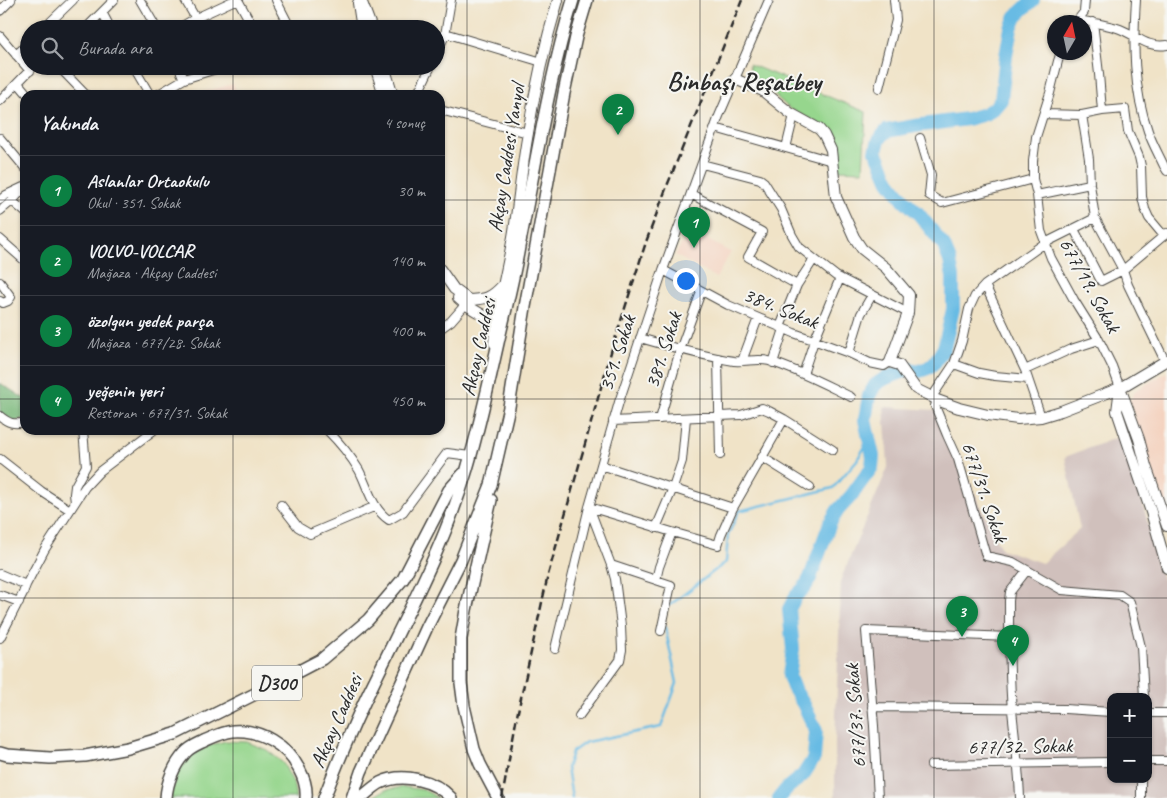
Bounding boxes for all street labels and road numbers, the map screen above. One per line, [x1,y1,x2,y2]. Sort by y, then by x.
street label: Akçay Caddesi Yanyol [481,79,531,234]
street label: 677/19. Sokak [1053,233,1127,338]
street label: 384. Sokak [740,281,824,335]
street label: Akçay Caddesi [454,293,503,398]
street label: 381. Sokak [638,307,688,391]
street label: 351. Sokak [592,310,642,394]
street label: 677/31. Sokak [956,438,1015,547]
street label: 677/37. Sokak [838,662,872,769]
road number: D300 [252,666,302,700]
street label: Akçay Caddesi [304,667,369,772]
street label: 677/32. Sokak [967,732,1074,760]

